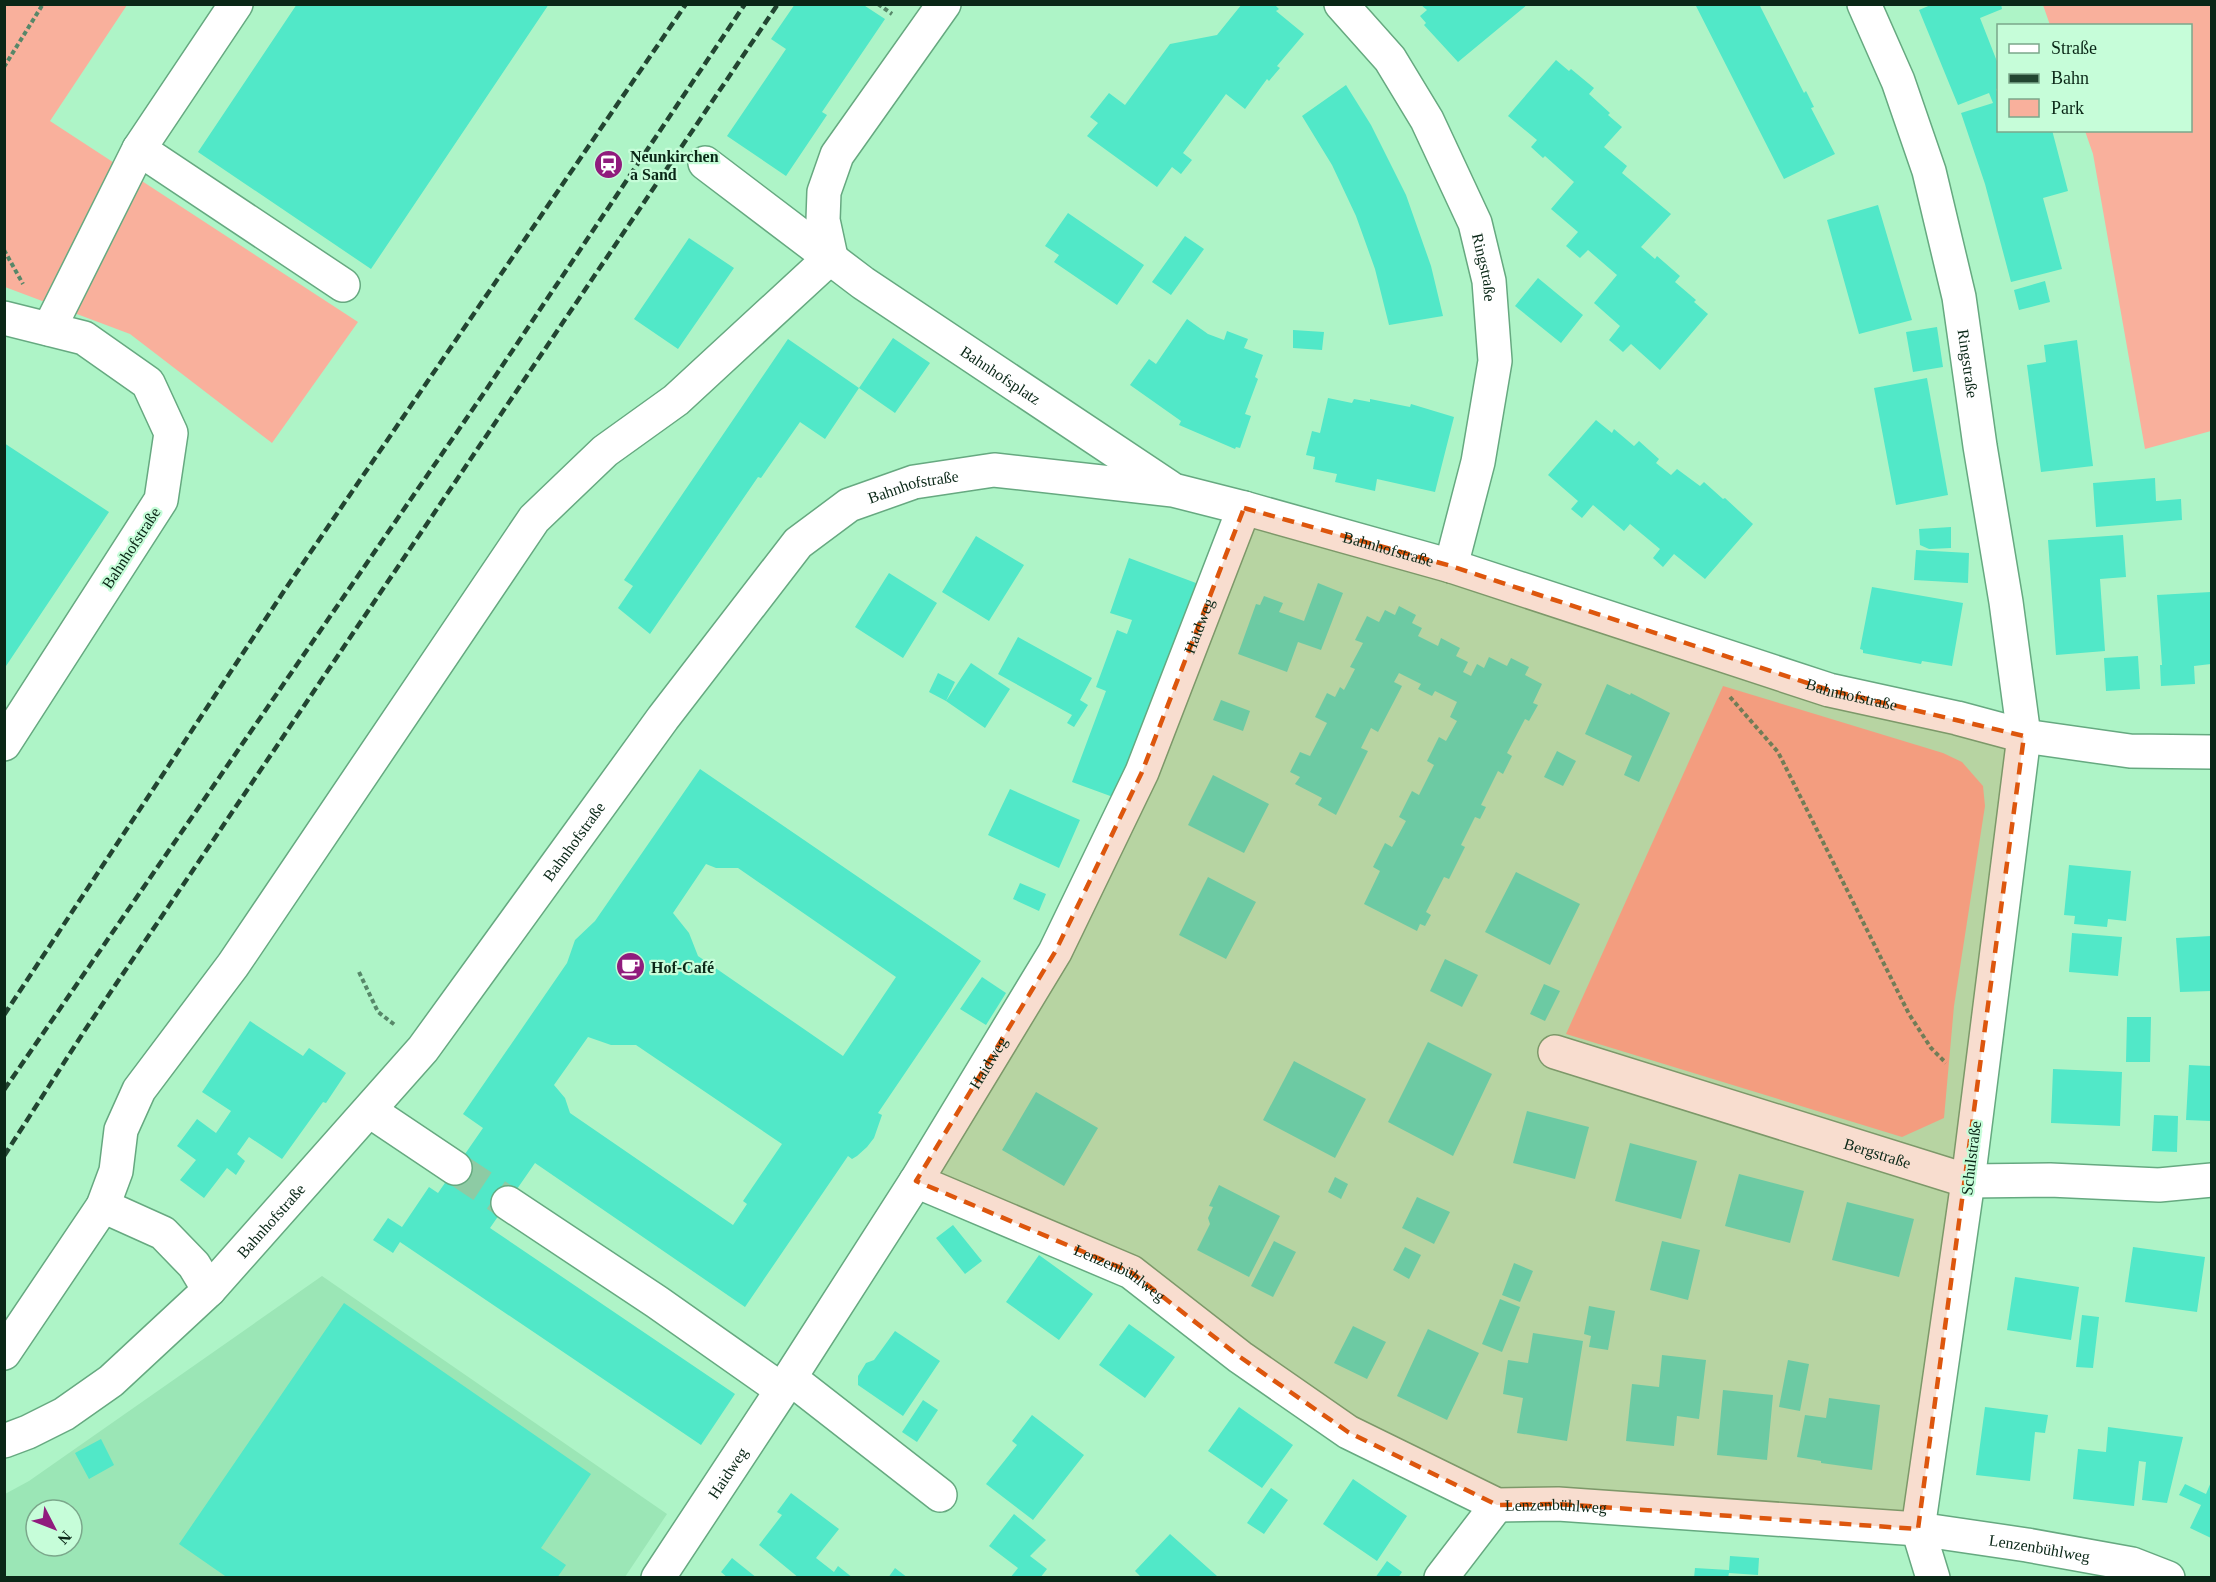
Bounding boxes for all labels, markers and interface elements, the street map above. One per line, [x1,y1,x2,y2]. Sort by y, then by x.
legend [1997,24,2192,132]
text: Straße [2051,38,2097,58]
text: Bahn [2051,68,2089,88]
text: Park [2051,98,2084,118]
place label: Neunkirchen a Sand [630,148,719,183]
station icon: Neunkirchen a Sand [593,149,625,181]
street label: Ringstraße [1469,231,1499,302]
street label: Ringstraße [1955,328,1982,399]
street label: Bahnhofsplatz [958,342,1044,408]
street label: Bahnhofstraße [866,467,960,506]
street label: Bahnhofstraße [98,504,164,592]
street label: Bahnhofstraße [1341,528,1436,569]
street label: Haidweg [1180,596,1218,656]
street label: Bahnhofstraße [1804,675,1899,713]
street label: Bahnhofstraße [539,798,608,884]
cafe icon: Hof-Café [614,951,646,983]
place label: Hof-Café [651,959,714,976]
street label: Haidweg [966,1033,1011,1092]
street label: Schulstraße [1958,1120,1984,1196]
street label: Bergstraße [1842,1134,1913,1171]
street label: Bahnhofstraße [233,1180,308,1261]
street label: Lenzenbühlweg [1072,1241,1169,1305]
street label: Haidweg [704,1444,751,1502]
street label: Lenzenbühlweg [1505,1495,1607,1517]
north arrow [24,1498,84,1558]
text: N [54,1528,75,1548]
street label: Lenzenbühlweg [1988,1531,2091,1566]

